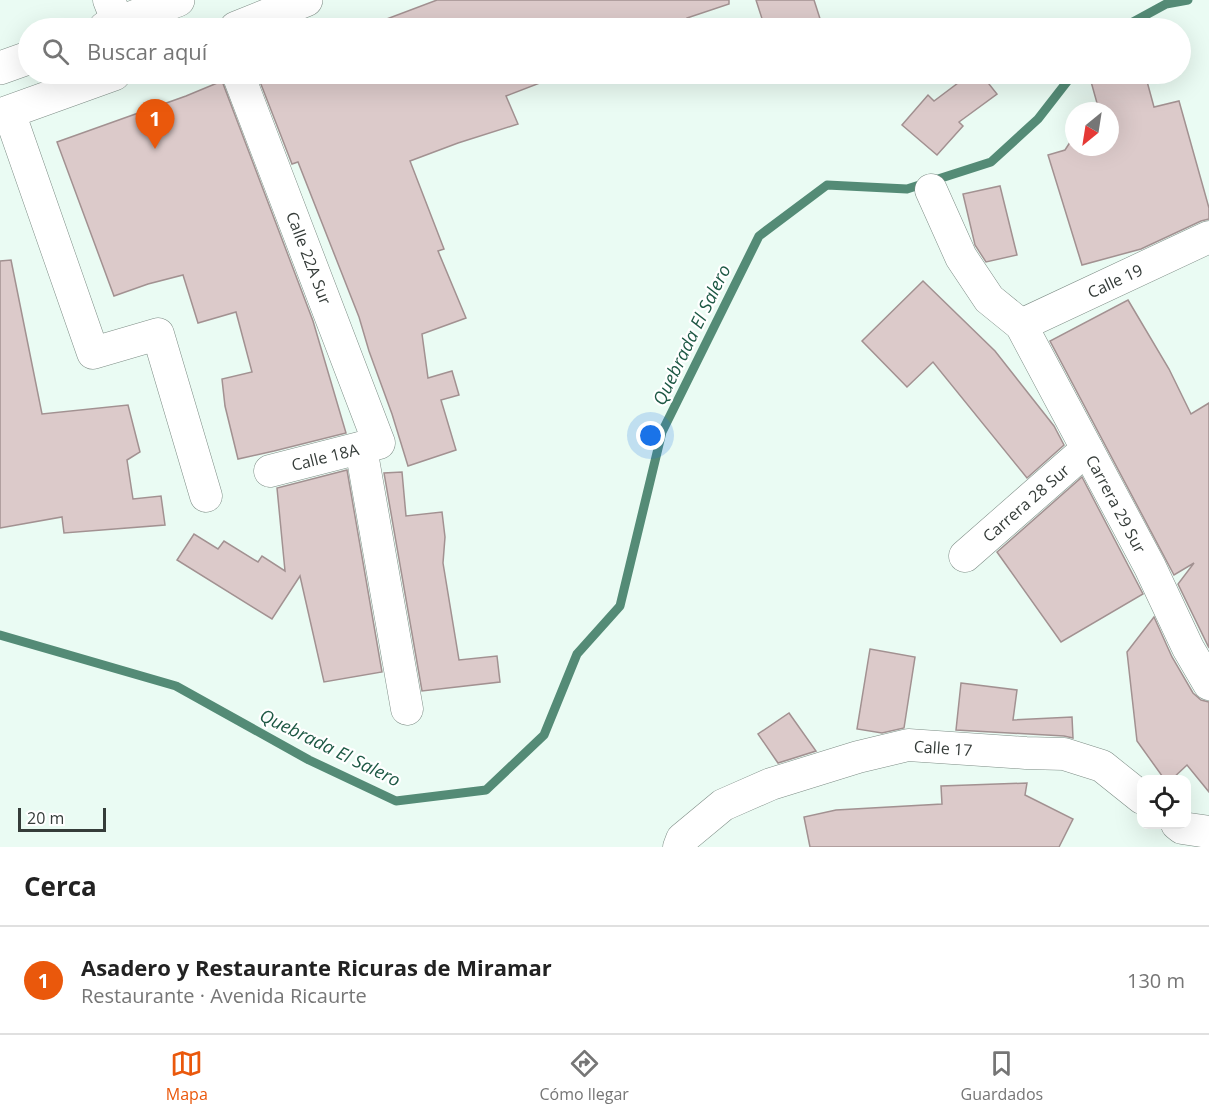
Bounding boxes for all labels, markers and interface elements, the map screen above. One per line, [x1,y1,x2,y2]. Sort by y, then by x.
search box [18,18,1191,84]
icon: search [39,35,72,68]
text: Buscar aquí [87,36,207,66]
pin: 1 [136,100,174,149]
north arrow [1065,102,1119,156]
street label: Calle 22A Sur [281,208,337,308]
street label: Calle 19 [1084,259,1146,303]
water label: Quebrada El Salero [647,260,736,409]
your location [636,421,665,450]
street label: Calle 18A [289,438,362,476]
street label: Carrera 29 Sur [1081,451,1151,557]
street label: Carrera 28 Sur [978,459,1074,547]
water label: Quebrada El Salero [256,703,405,792]
street label: Calle 17 [913,735,973,761]
map controls [1137,775,1191,829]
button: locate [1137,775,1191,829]
scale bar [18,805,106,832]
text: 20 m [27,807,64,829]
text: Cerca [24,868,97,904]
text: Asadero y Restaurante Ricuras de Miramar [81,952,552,982]
text: 1 [38,967,49,994]
text: 130 m [1127,967,1185,994]
text: Restaurante · Avenida Ricaurte [81,982,367,1009]
tab: Mapa [166,1047,208,1105]
tab: Cómo llegar [539,1047,629,1105]
tab: Guardados [961,1047,1043,1105]

